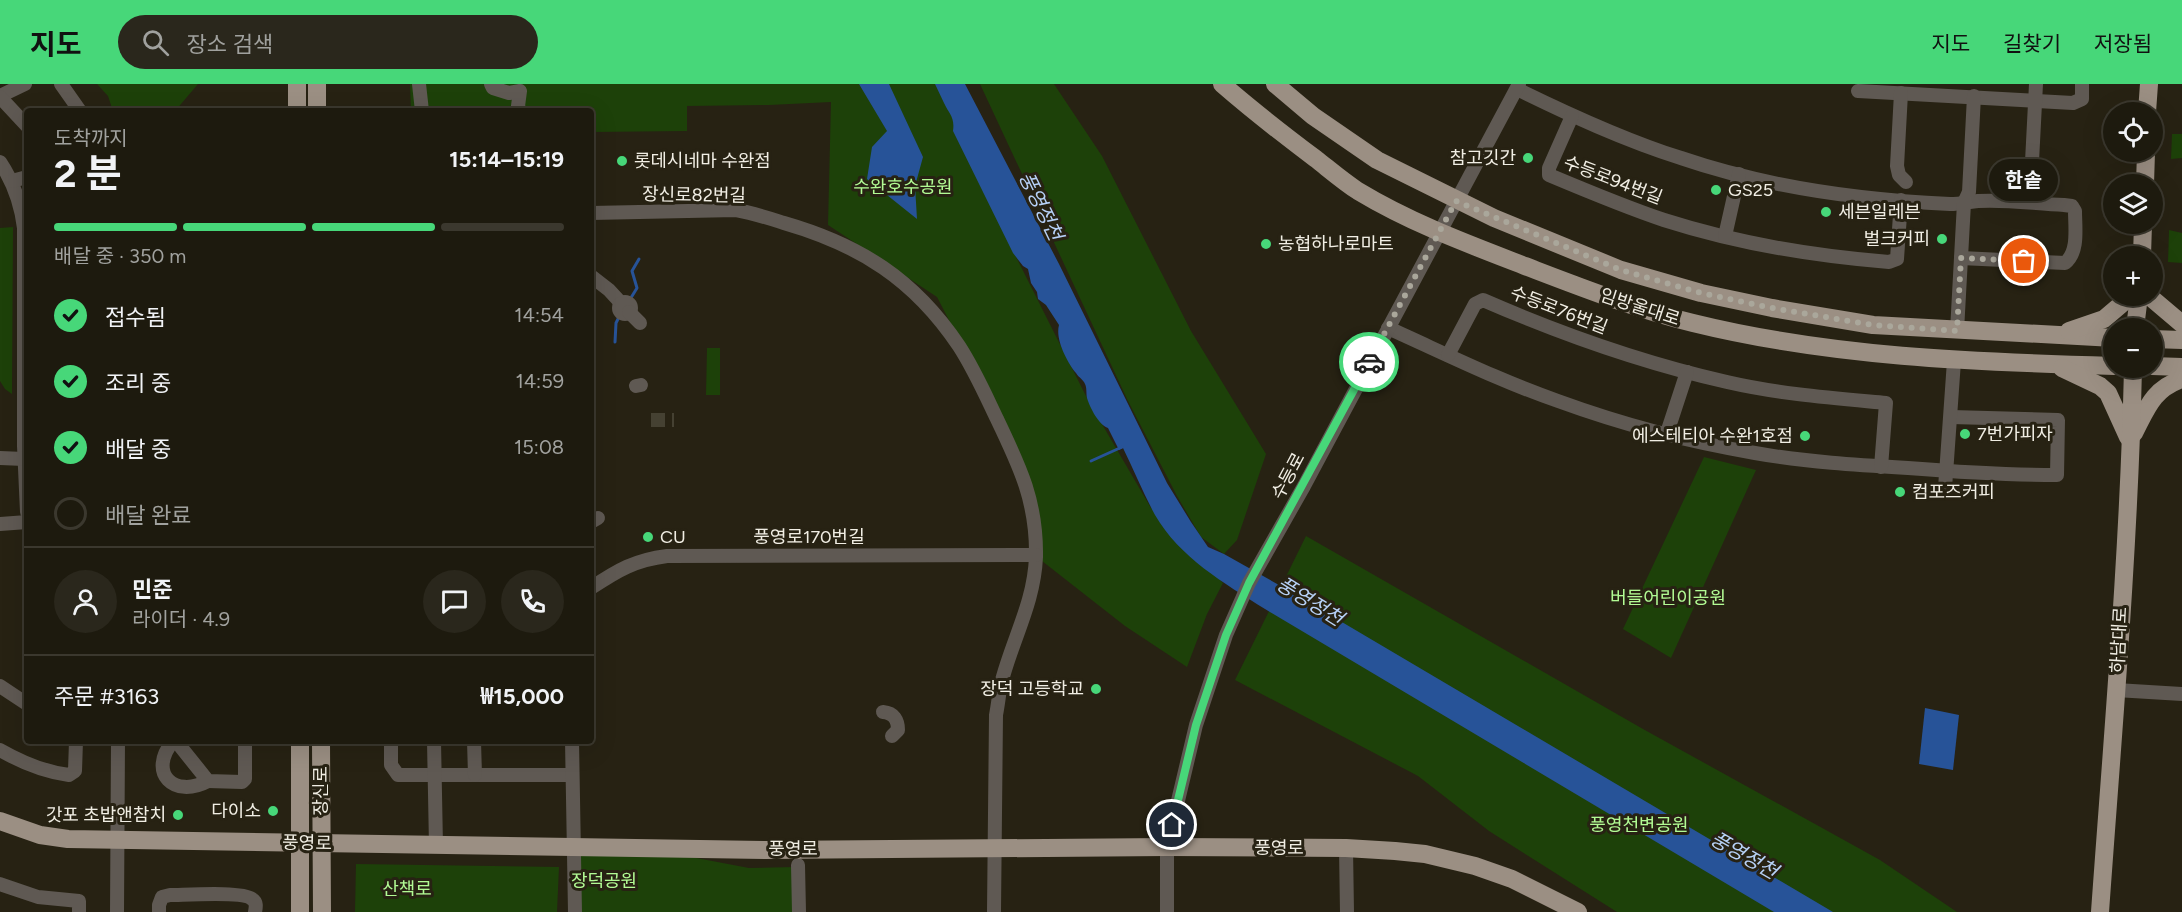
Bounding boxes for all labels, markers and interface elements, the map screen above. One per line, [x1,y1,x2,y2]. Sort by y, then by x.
search box [118,15,538,69]
icon: search [139,26,172,59]
text: 지도 [30,27,82,61]
text: 장소 검색 [187,31,273,58]
text: 지도 [1931,31,1970,56]
text: 길찾기 [2003,31,2061,56]
text: 저장됨 [2094,31,2152,56]
map controls [2103,102,2163,378]
button: locate [2103,102,2163,162]
text: 도착까지 [54,126,128,150]
text: 15:14–15:19 [449,146,564,173]
place label: 참고깃간 [1450,147,1516,169]
text: 2 분 [54,150,122,197]
place label: 롯데시네마 수완점 [634,150,771,172]
marker: 참고깃간 [1521,151,1535,165]
street label: 수등로94번길 [1560,151,1666,209]
marker: 롯데시네마 수완점 [615,154,629,168]
callout: 한솥 [1990,159,2058,201]
water label: 풍영정천 [1014,168,1069,247]
text: 한솥 [2005,168,2042,192]
button: layers [2103,174,2163,234]
park label: 수완호수공원 [853,176,953,198]
place label: GS25 [1728,179,1773,201]
street label: 장신로82번길 [642,183,746,207]
marker: GS25 [1709,183,1723,197]
place label: 세븐일레븐 [1838,201,1921,223]
marker: 세븐일레븐 [1819,205,1833,219]
place label: 벌크커피 [1864,228,1930,250]
marker: 벌크커피 [1935,232,1949,246]
place label: 농협하나로마트 [1278,233,1394,255]
pin [1998,235,2049,286]
marker: 농협하나로마트 [1259,237,1273,251]
text: 배달 중 · 350 m [54,244,186,268]
icon: bag [2007,244,2040,277]
button: + [2103,246,2163,306]
street label: 수등로76번길 [1507,281,1611,339]
street label: 임방울대로 [1597,284,1683,330]
icon: check [54,299,87,332]
text: 14:54 [514,303,564,327]
text: 접수됨 [105,304,166,331]
button: − [2103,318,2163,378]
courier [1339,332,1399,392]
icon: car [1353,346,1386,379]
icon: check [54,365,87,398]
text: 14:59 [515,369,564,393]
text: 조리 중 [105,370,171,397]
place label: 7번가피자 [1977,423,2053,445]
place label: 에스테티아 수완1호점 [1632,425,1793,447]
marker: 7번가피자 [1958,427,1972,441]
marker: 에스테티아 수완1호점 [1798,429,1812,443]
icon: check [54,431,87,464]
text: 15:08 [514,435,564,459]
text: 배달 중 [105,436,171,463]
street label: 수등로 [1267,449,1309,503]
place label: 컴포즈커피 [1912,481,1995,503]
marker: 컴포즈커피 [1893,485,1907,499]
text: 배달 완료 [105,502,191,529]
place label: CU [660,526,686,548]
street label: 풍영로170번길 [753,526,865,548]
marker: CU [641,530,655,544]
button: person [54,570,117,633]
button: chat [423,570,486,633]
button: phone [501,570,564,633]
water label: 풍영정천 [1272,571,1350,632]
text: 민준 [132,576,172,603]
park label: 버들어린이공원 [1610,587,1726,609]
street label: 하남대로 [2106,606,2132,674]
text: 라이더 · 4.9 [132,607,230,631]
place label: 장덕 고등학교 [980,678,1084,700]
marker: 장덕 고등학교 [1089,682,1103,696]
text: 주문 #3163 [54,683,159,710]
text: ₩15,000 [481,683,564,710]
street label: 장신로 [310,766,332,816]
pin [1146,799,1197,850]
place label: 다이소 [211,800,261,822]
place label: 갓포 초밥앤참치 [46,804,166,826]
marker: 다이소 [266,804,280,818]
marker: 갓포 초밥앤참치 [171,808,185,822]
icon: home [1155,808,1188,841]
park label: 풍영천변공원 [1589,814,1689,836]
water label: 풍영정천 [1706,826,1784,885]
street label: 풍영로 [282,832,332,854]
street label: 풍영로 [1254,837,1304,859]
street label: 풍영로 [768,838,818,860]
park label: 장덕공원 [571,870,637,892]
park label: 산책로 [382,878,432,900]

